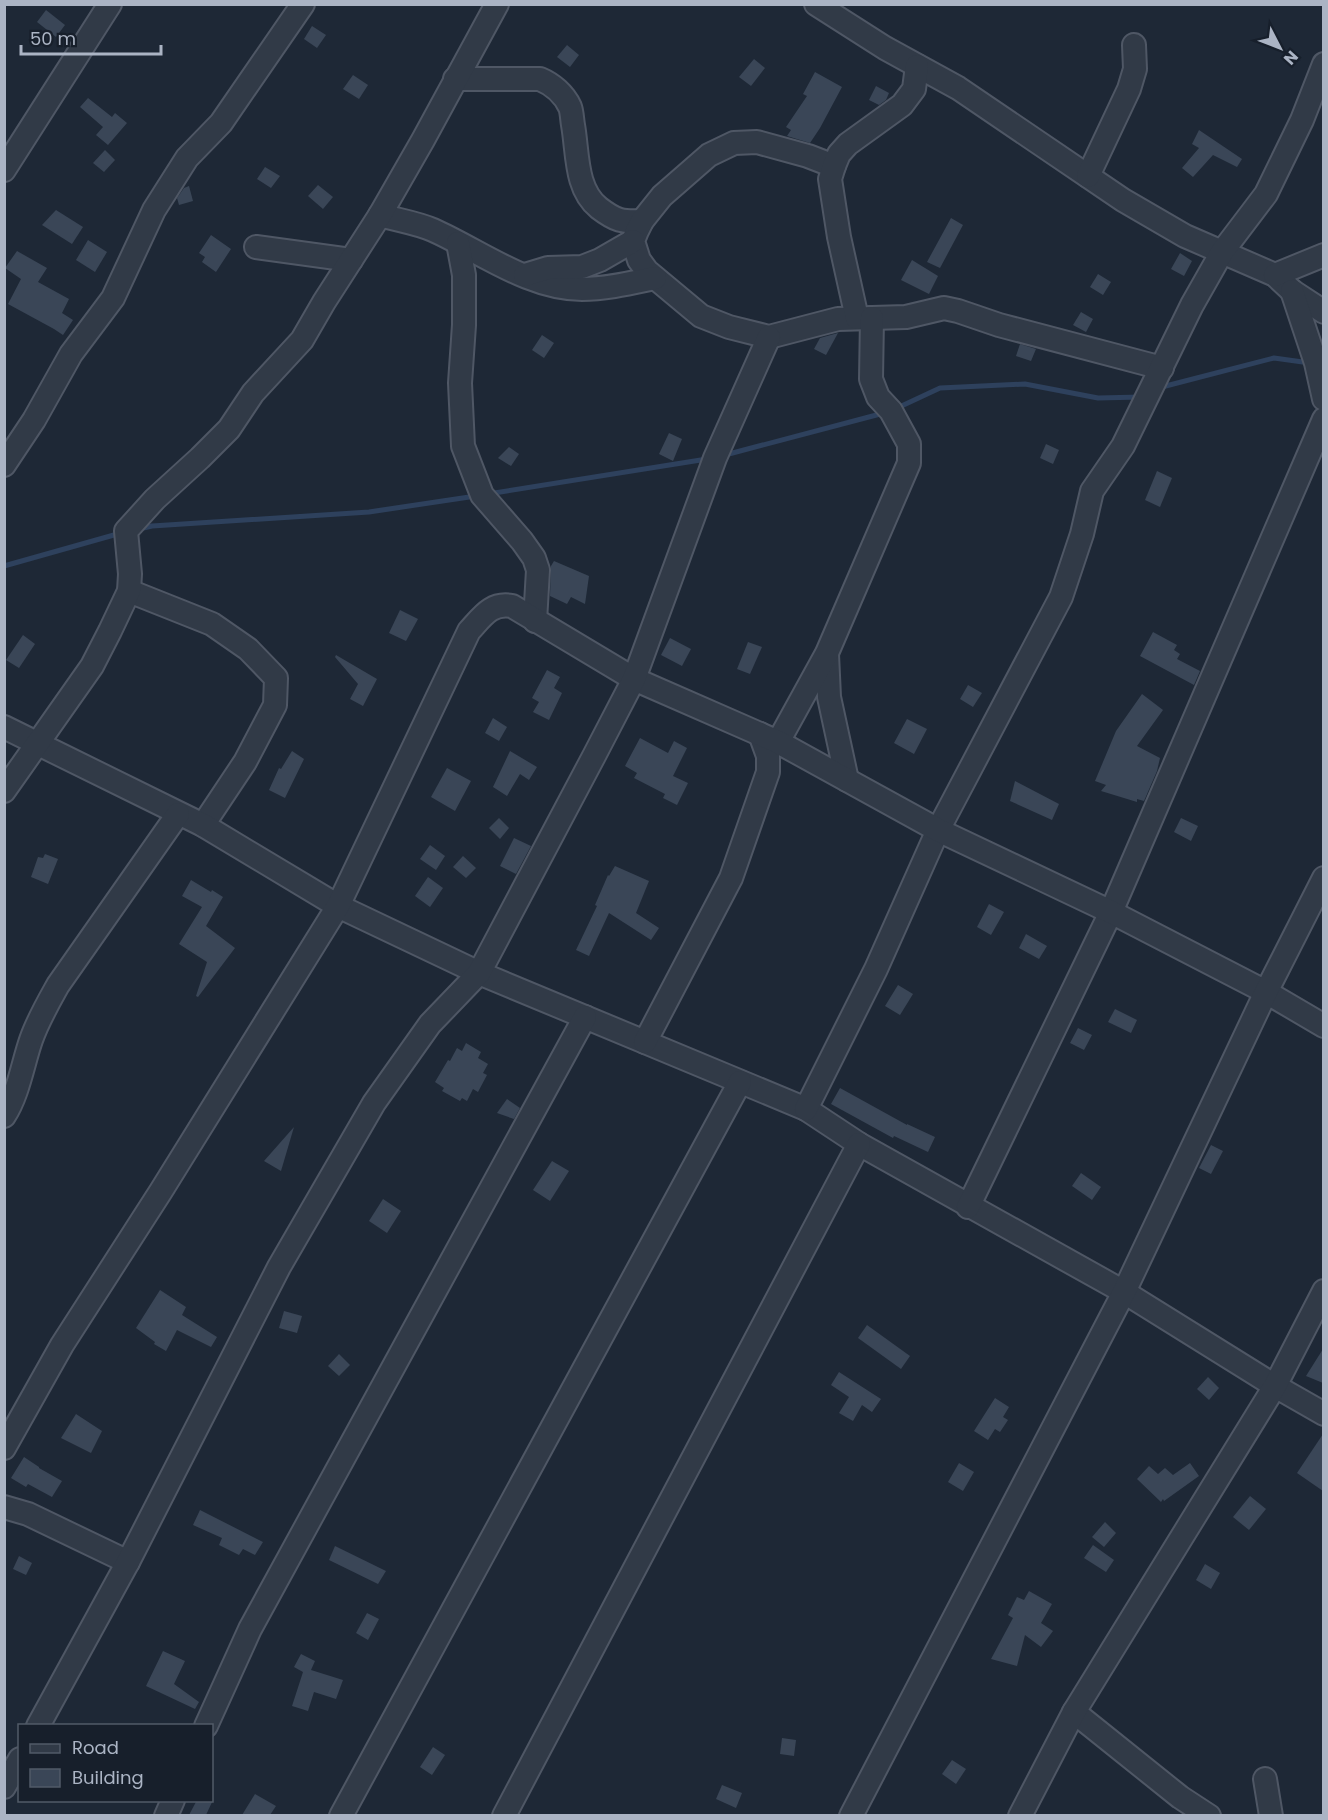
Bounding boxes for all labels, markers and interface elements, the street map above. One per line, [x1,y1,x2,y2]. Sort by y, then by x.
scale bar [21,18,160,56]
north arrow [1250,18,1310,78]
text: 50 m [30,26,76,51]
text: N [1278,46,1303,70]
legend [18,1724,213,1802]
text: Road [72,1735,119,1760]
text: Building [72,1765,144,1790]

